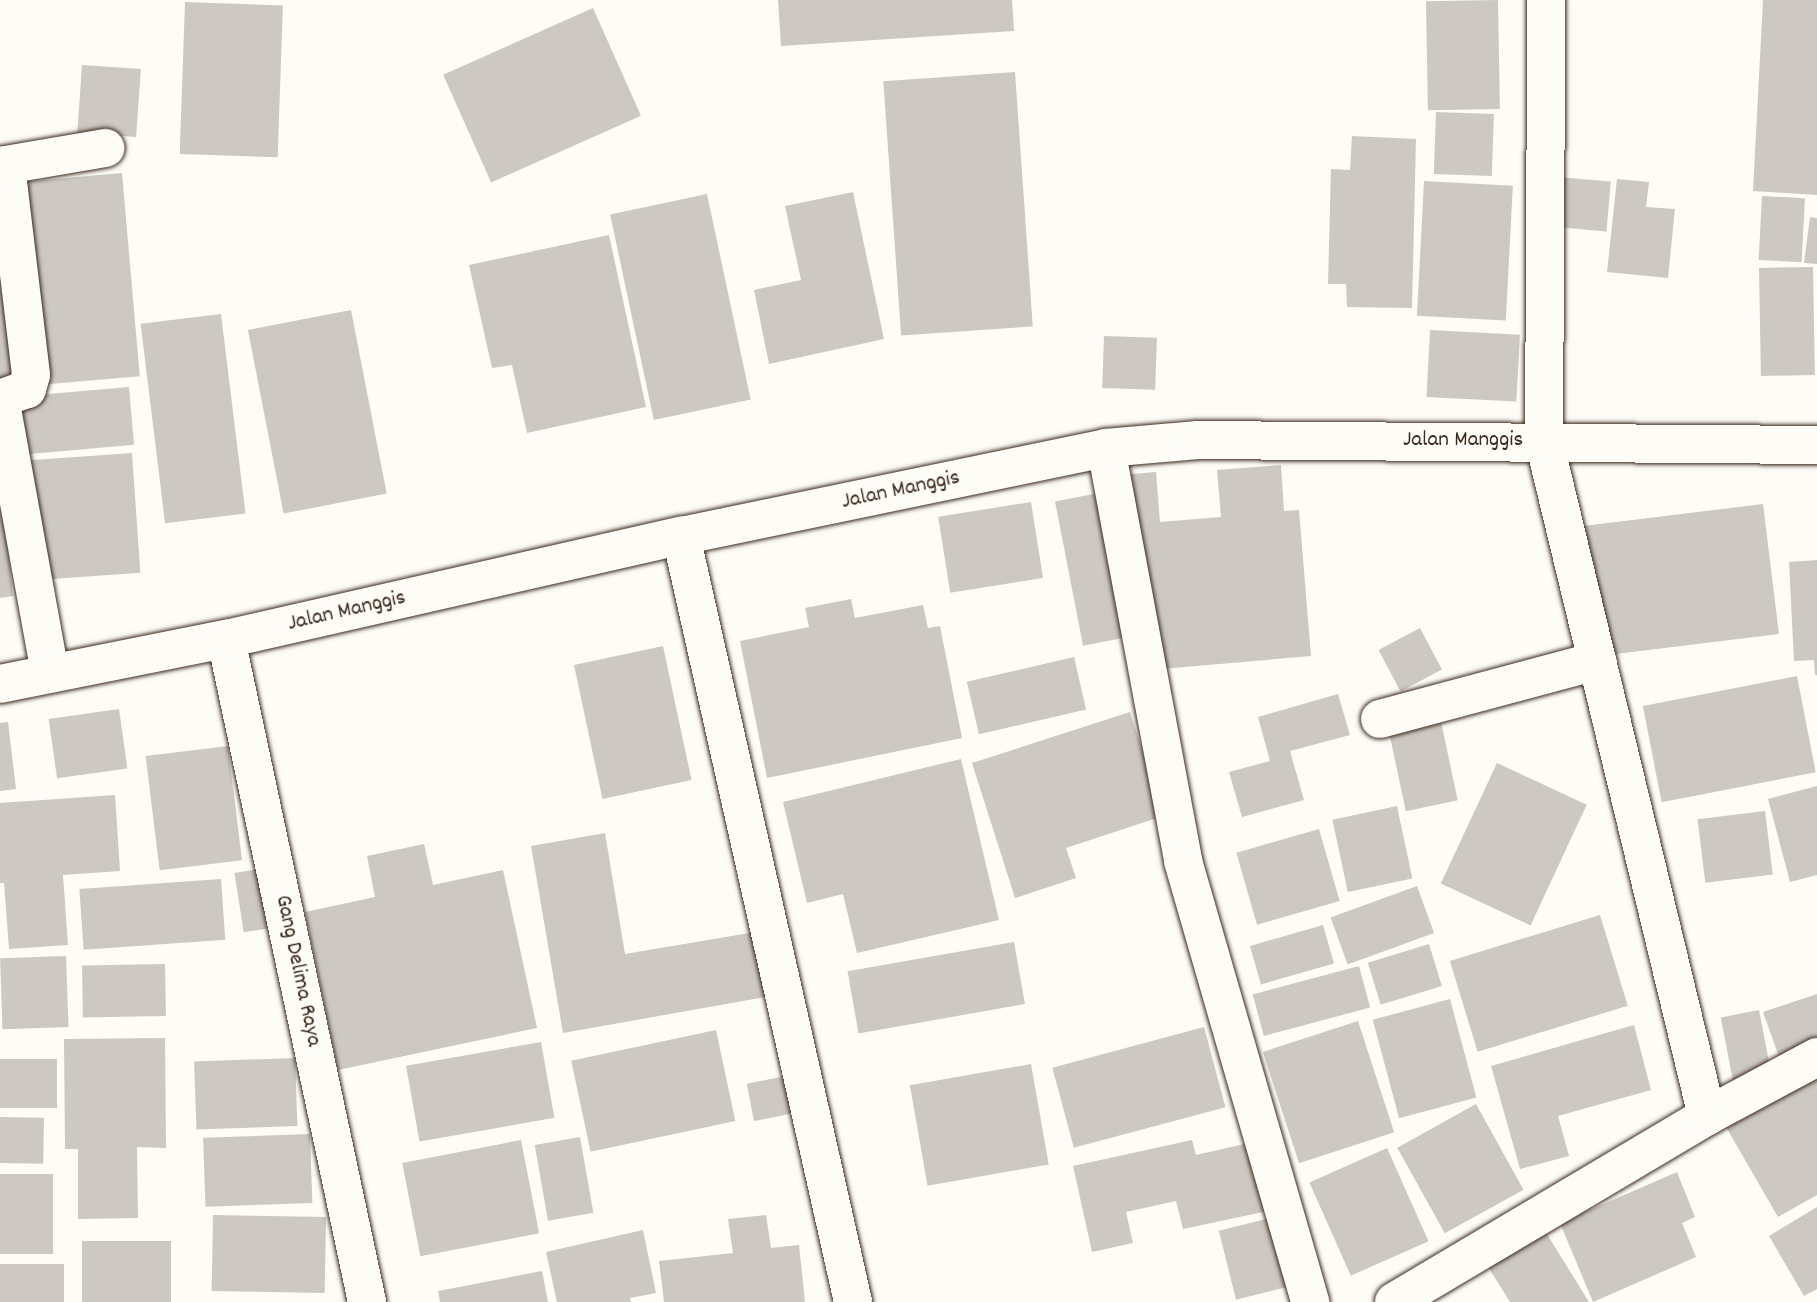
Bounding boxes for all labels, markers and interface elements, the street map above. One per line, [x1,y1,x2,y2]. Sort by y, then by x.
street label: Jalan Manggis [1403,427,1523,455]
street label: Jalan Manggis [839,465,963,517]
street label: Jalan Manggis [285,585,409,639]
street label: Gang Delima Raya [267,893,327,1049]

